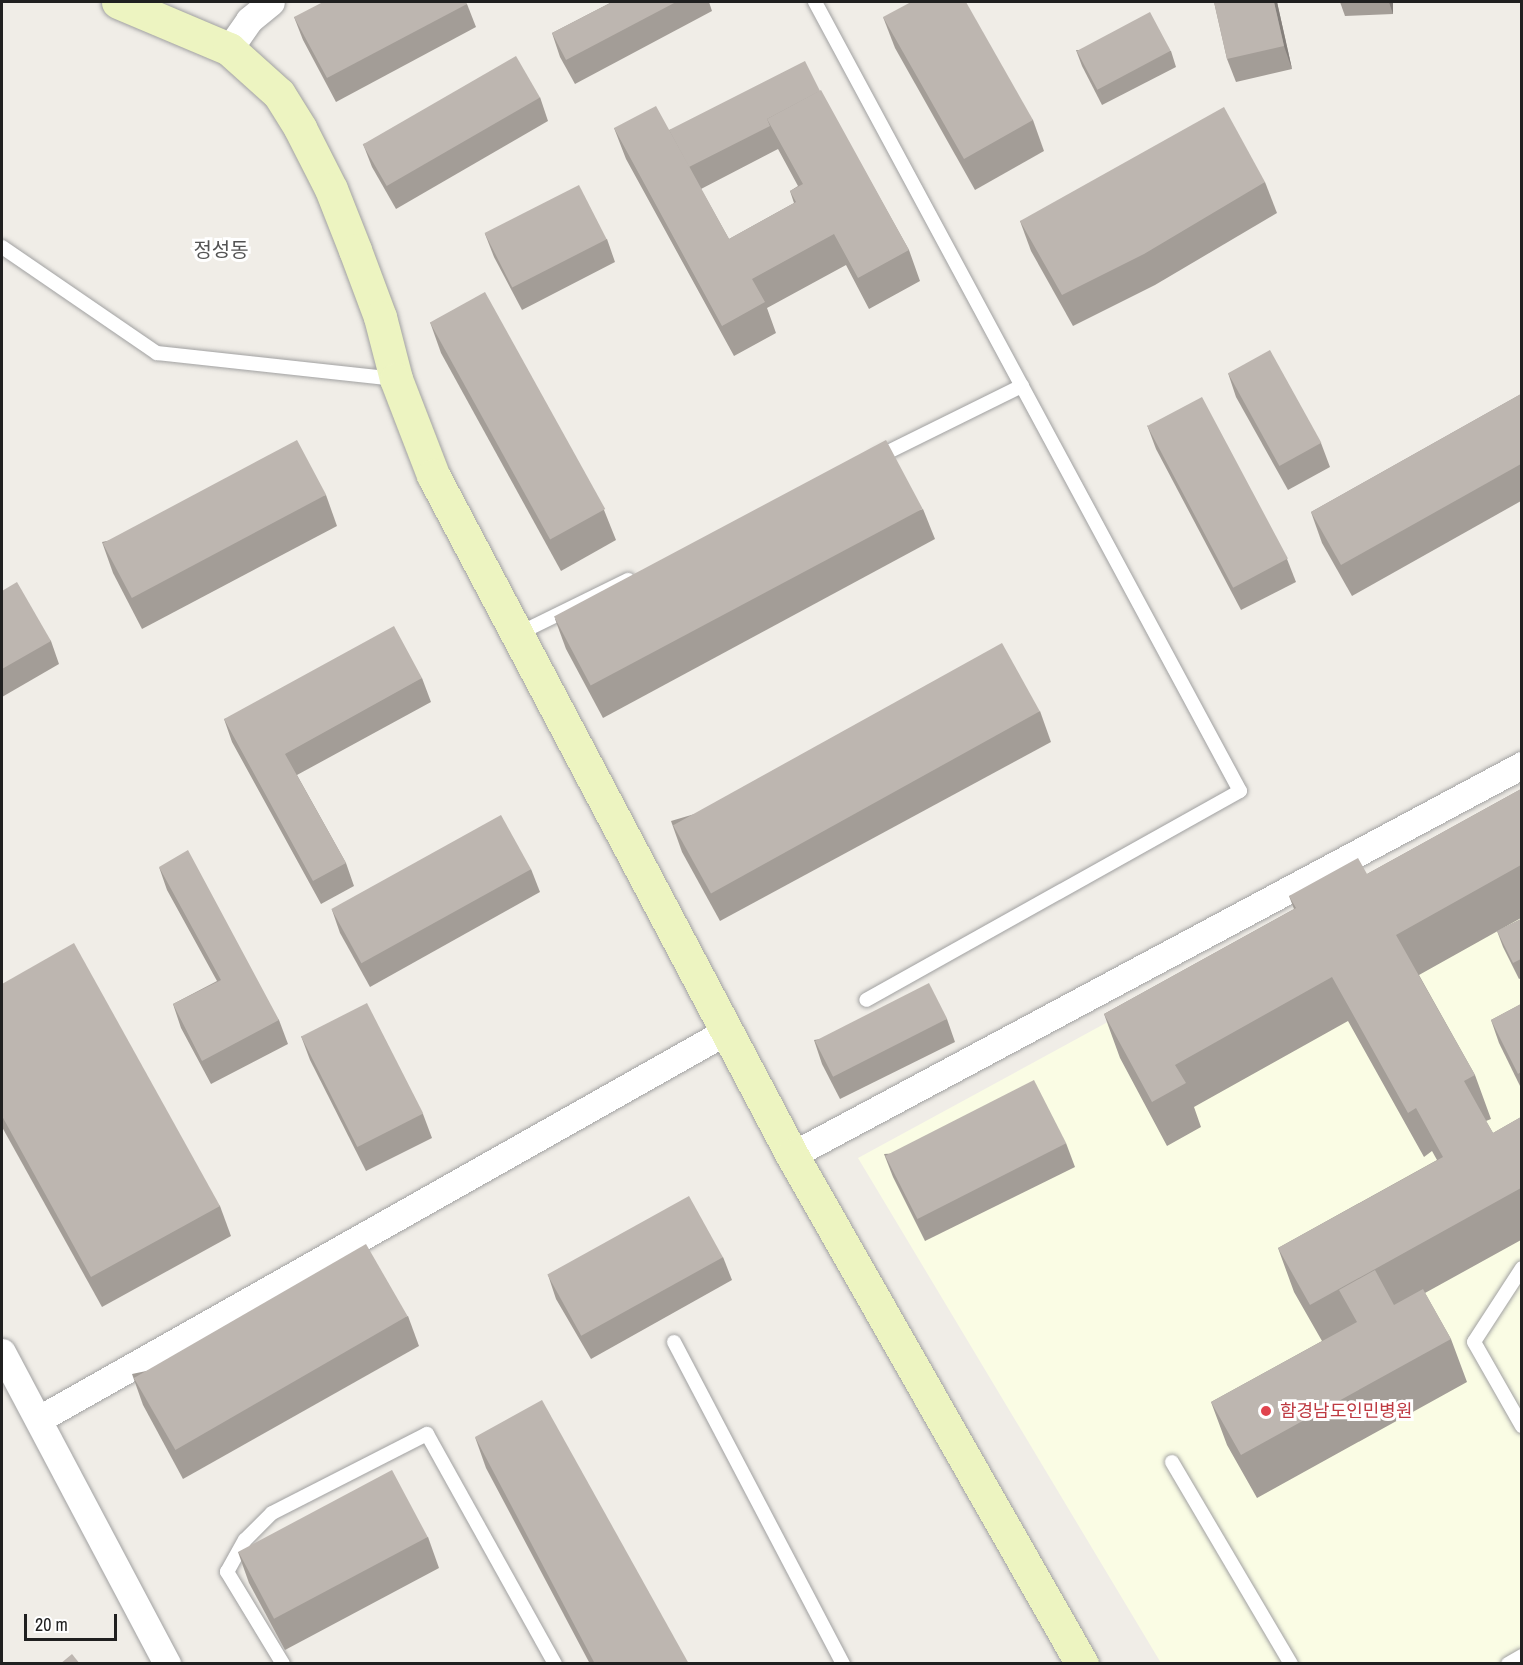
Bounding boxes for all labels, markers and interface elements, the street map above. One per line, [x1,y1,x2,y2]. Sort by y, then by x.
district label: 정성동 [193,237,249,261]
place label: 함경남도인민병원 [1280,1400,1412,1422]
marker: 함경남도인민병원 [1257,1402,1275,1420]
scale bar [27,1602,120,1640]
text: 20 m [35,1612,68,1637]

